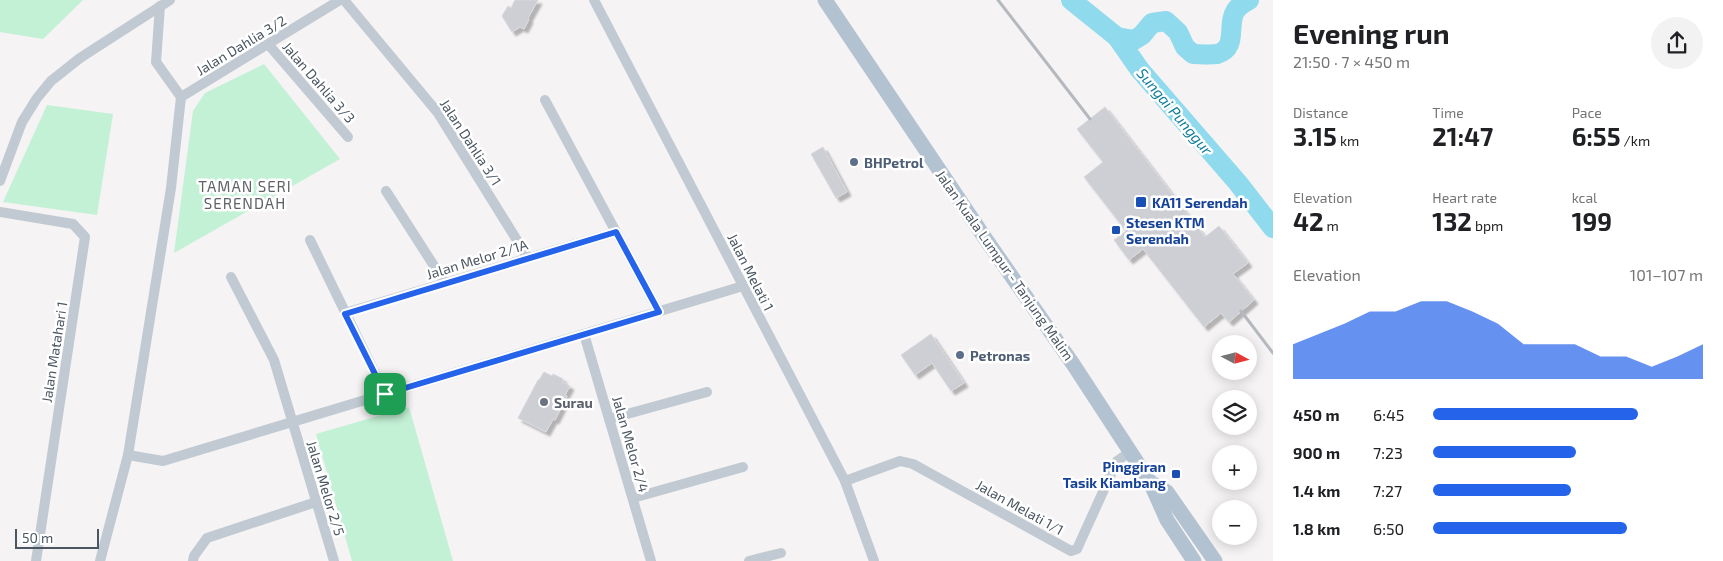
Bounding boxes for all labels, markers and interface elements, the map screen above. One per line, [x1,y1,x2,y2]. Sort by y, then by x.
street label: Jalan Dahlia 3/2 [193,11,289,79]
text: Evening run [1293,16,1450,50]
button: share [1651,17,1703,69]
street label: Jalan Dahlia 3/3 [279,38,359,126]
text: 21:50 · 7 × 450 m [1293,52,1410,71]
water label: Sungai Punggur [1134,64,1217,159]
street label: Jalan Dahlia 3/1 [437,96,505,188]
text: Distance [1293,104,1348,121]
text: Time [1432,104,1464,121]
text: Pace [1572,104,1602,121]
text: 3.15 [1293,121,1337,151]
text: 21:47 [1432,121,1493,151]
text: 6:55 [1572,121,1620,151]
text: km [1337,132,1359,149]
text: /km [1620,132,1650,149]
place label: BHPetrol [864,154,924,171]
marker: BHPetrol [848,156,860,168]
street label: Jalan Kuala Lumpur - Tanjung Malim [933,167,1077,363]
district label: TAMAN SERI SERENDAH [198,177,292,212]
text: Elevation [1293,189,1352,206]
text: Heart rate [1432,189,1497,206]
text: kcal [1572,189,1597,206]
place label: KA11 Serendah [1152,194,1248,211]
marker: KA11 Serendah [1134,195,1148,209]
text: 42 [1293,206,1323,236]
text: 132 [1432,206,1472,236]
text: 199 [1572,206,1612,236]
place label: Stesen KTM Serendah [1126,214,1205,247]
text: m [1323,217,1339,234]
text: bpm [1472,217,1503,234]
marker: Stesen KTM Serendah [1110,224,1122,236]
street label: Jalan Melati 1 [724,230,778,314]
street label: Jalan Melor 2/1A [424,235,530,283]
text: Elevation [1293,265,1361,284]
text: 101–107 m [1630,265,1703,284]
street label: Jalan Matahari 1 [38,300,70,404]
north arrow [1212,335,1258,380]
map controls [1212,335,1257,545]
place label: Petronas [970,347,1030,364]
marker: Petronas [954,349,966,361]
pin [364,373,406,415]
icon: arrive [371,380,399,408]
button: layers [1212,390,1257,435]
place label: Surau [554,394,593,411]
street label: Jalan Melor 2/4 [609,394,653,494]
marker: Surau [538,396,550,408]
text: 450 m [1293,405,1340,424]
text: 6:45 [1373,405,1404,424]
street label: Jalan Melor 2/5 [303,438,349,538]
text: 900 m [1293,443,1340,462]
text: 7:23 [1373,443,1403,462]
button: + [1212,445,1257,490]
place label: Pinggiran Tasik Kiambang [1063,458,1166,491]
marker: Pinggiran Tasik Kiambang [1170,468,1182,480]
street label: Jalan Melati 1/1 [973,476,1067,538]
text: 1.4 km [1293,481,1340,500]
text: 7:27 [1373,481,1402,500]
button: − [1212,500,1257,545]
text: 1.8 km [1293,519,1340,538]
text: 6:50 [1373,519,1404,538]
scale bar [15,526,99,549]
text: 50 m [22,529,53,546]

